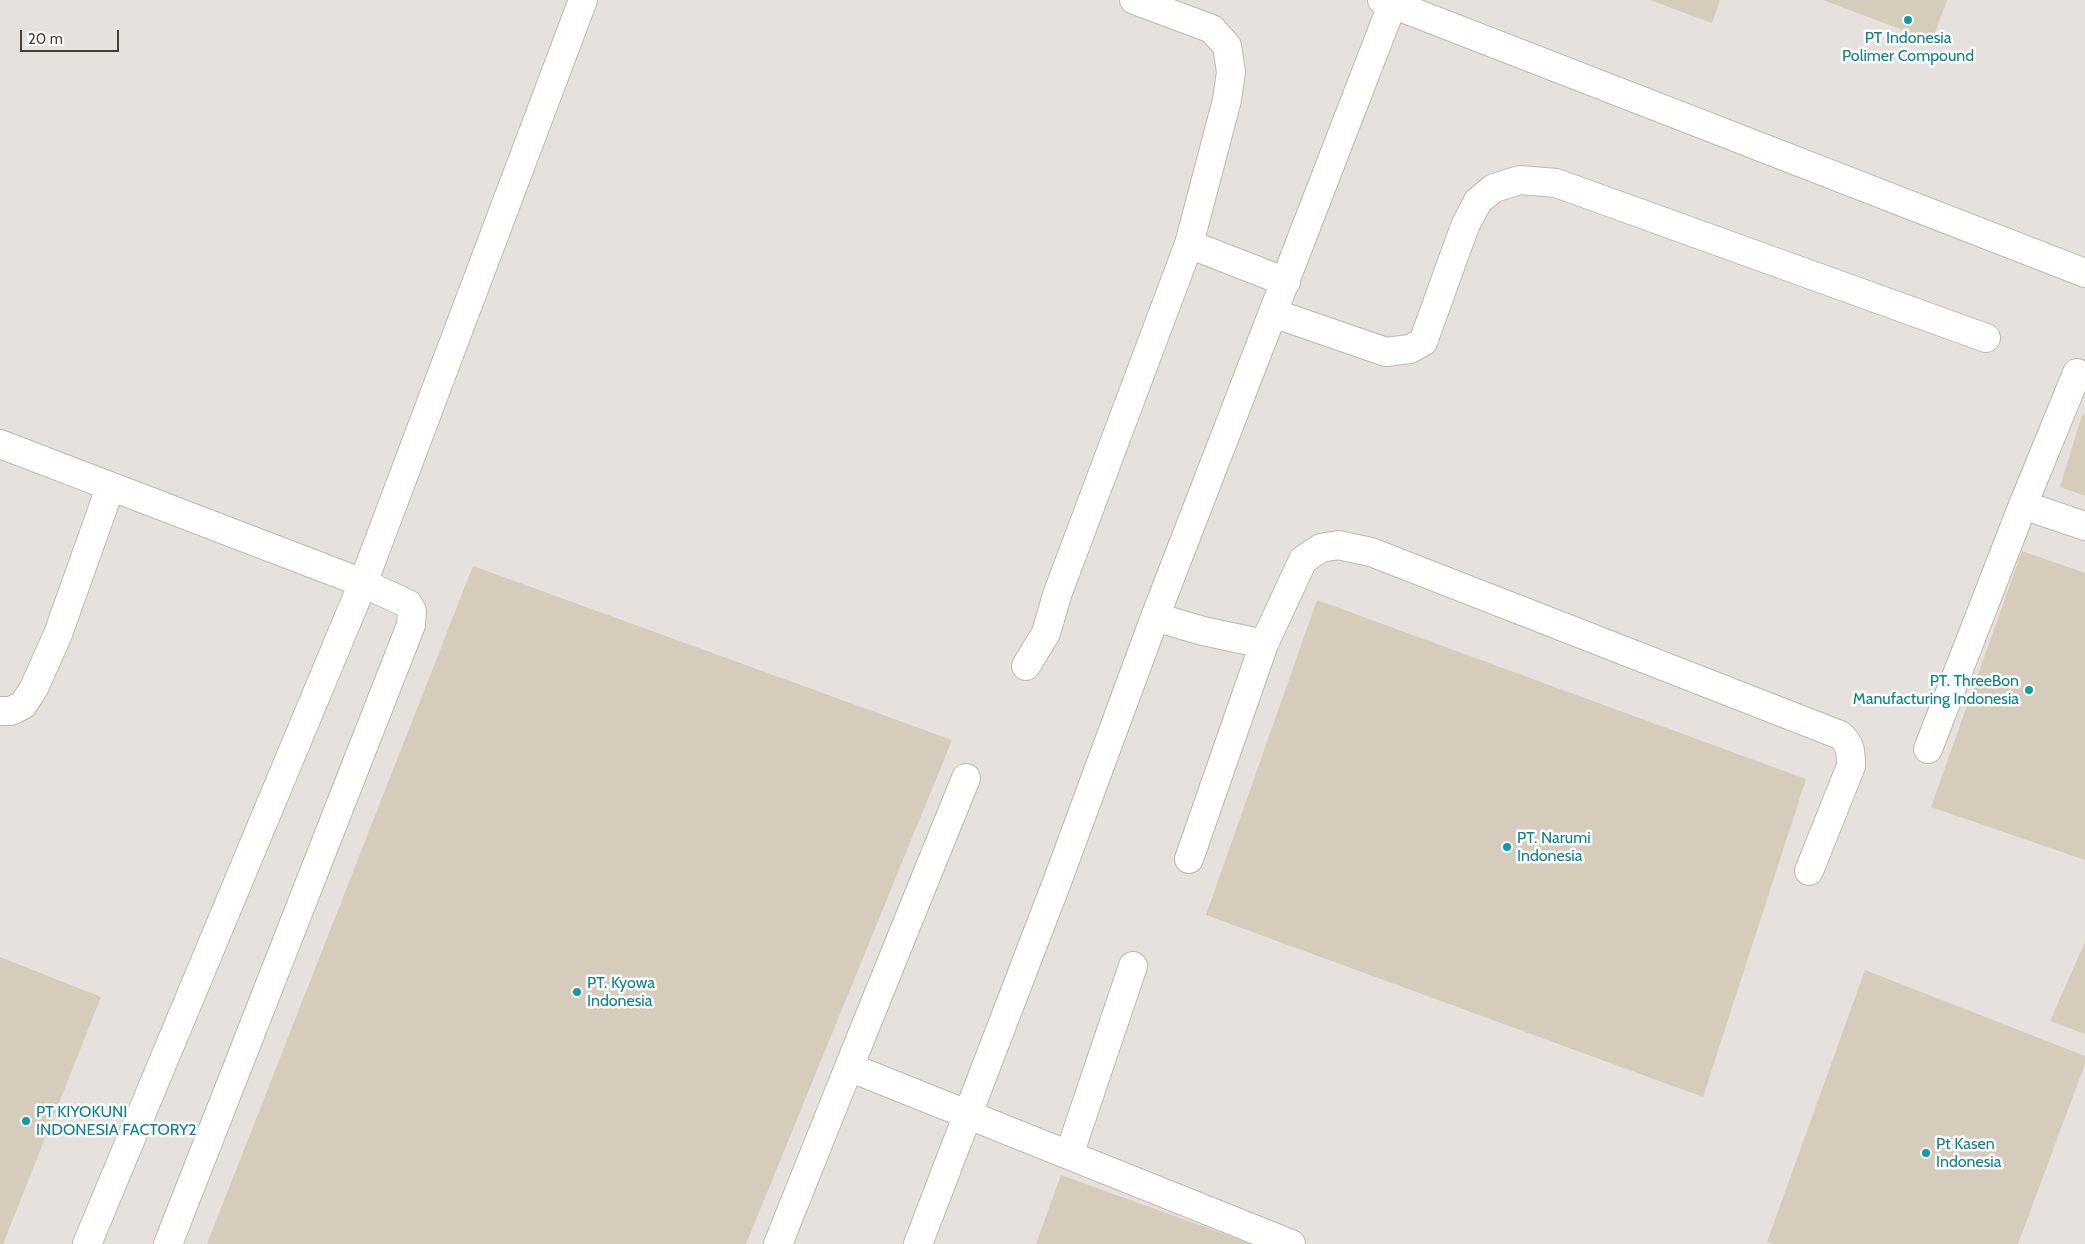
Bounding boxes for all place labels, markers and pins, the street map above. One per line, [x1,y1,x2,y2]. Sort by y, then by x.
marker: PT Indonesia Polimer Compound [1902,14,1914,26]
place label: PT Indonesia Polimer Compound [1842,28,1974,66]
place label: PT. ThreeBon Manufacturing Indonesia [1853,671,2019,709]
marker: PT. ThreeBon Manufacturing Indonesia [2023,684,2035,696]
place label: PT. Narumi Indonesia [1517,828,1591,866]
marker: PT. Narumi Indonesia [1501,841,1513,853]
place label: PT. Kyowa Indonesia [587,973,655,1011]
marker: PT. Kyowa Indonesia [571,986,583,998]
place label: PT KIYOKUNI INDONESIA FACTORY2 [36,1102,197,1140]
marker: PT KIYOKUNI INDONESIA FACTORY2 [20,1115,32,1127]
place label: Pt Kasen Indonesia [1936,1134,2001,1172]
marker: Pt Kasen Indonesia [1920,1147,1932,1159]

